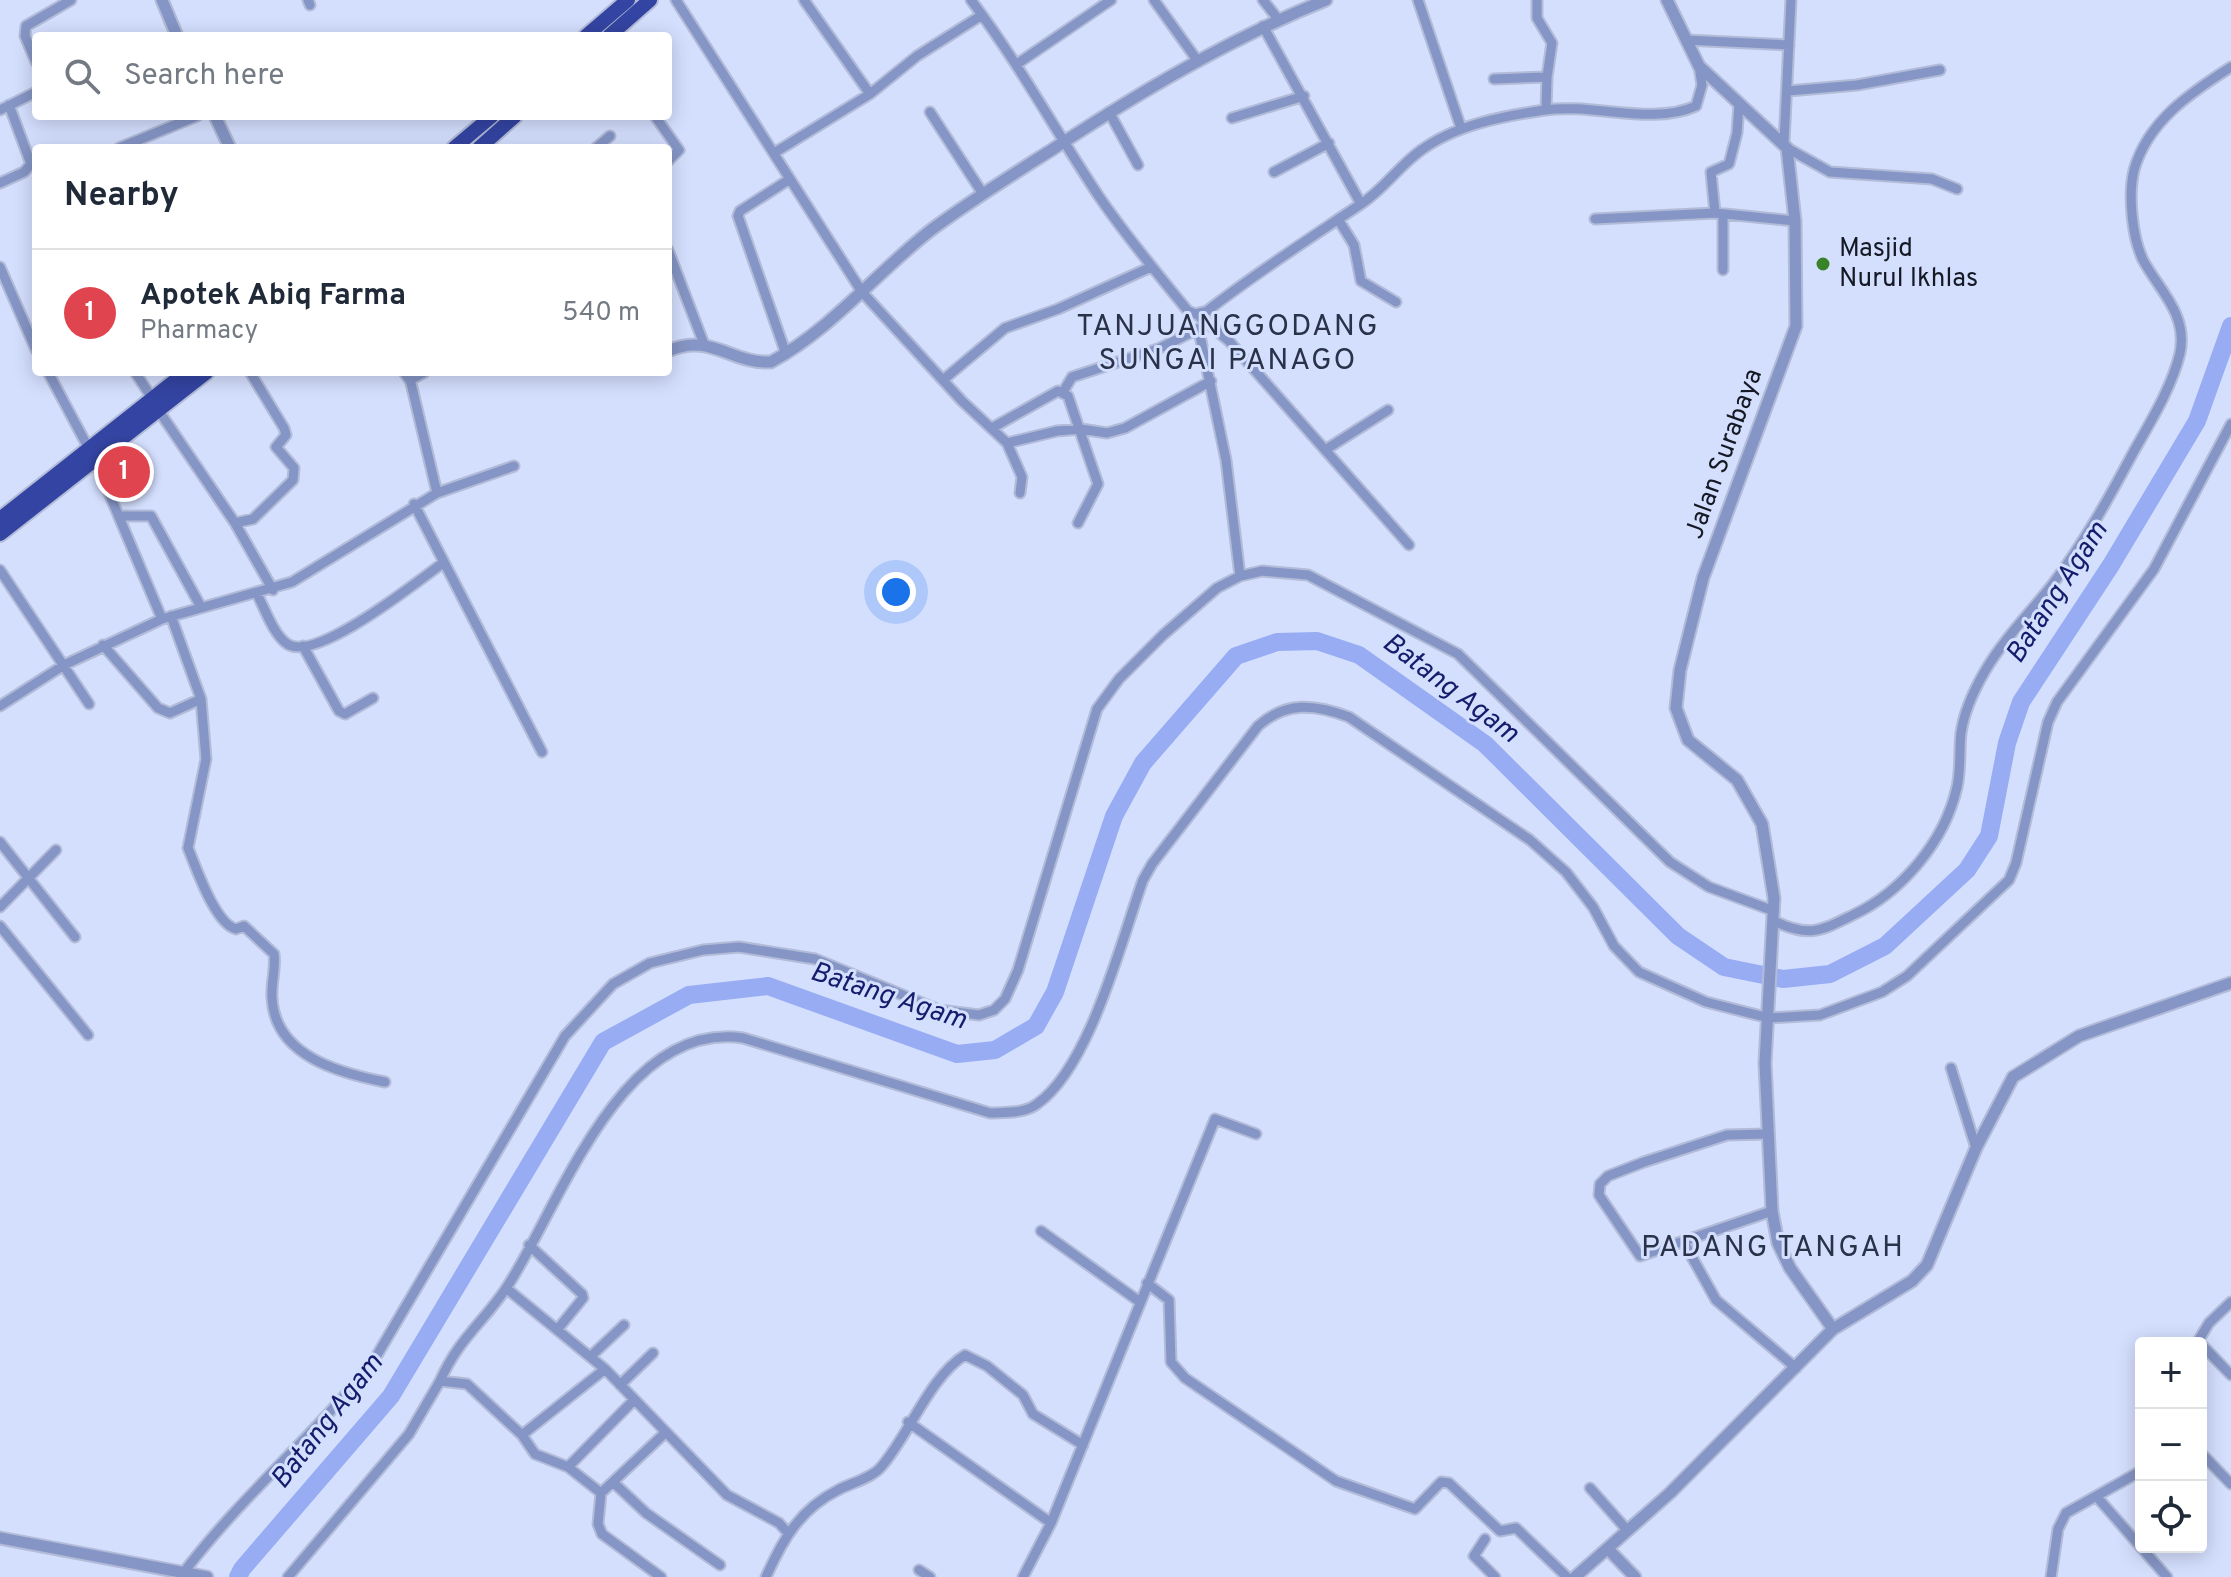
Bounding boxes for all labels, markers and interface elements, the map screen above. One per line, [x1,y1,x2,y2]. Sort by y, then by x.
search box [32,32,672,120]
icon: search [60,54,104,98]
text: Search here [124,58,284,95]
text: Nearby [64,175,179,218]
place label: Masjid Nurul Ikhlas [1839,233,1978,296]
marker: Masjid Nurul Ikhlas [1814,255,1832,273]
text: Apotek Abiq Farma [140,278,406,315]
text: 1 [85,297,95,330]
text: 540 m [562,297,640,330]
district label: TANJUANGGODANG SUNGAI PANAGO [1076,309,1380,380]
text: Pharmacy [140,315,258,348]
street label: Jalan Surabaya [1679,364,1771,544]
pin: 1 [98,442,150,502]
water label: Batang Agam [1999,515,2117,671]
your location [876,572,916,612]
water label: Batang Agam [1374,626,1526,752]
water label: Batang Agam [805,955,971,1039]
district label: PADANG TANGAH [1641,1230,1905,1267]
map controls [2135,1337,2207,1553]
button: + [2135,1337,2207,1409]
water label: Batang Agam [264,1347,392,1497]
button: − [2135,1409,2207,1481]
button: locate [2135,1481,2207,1553]

